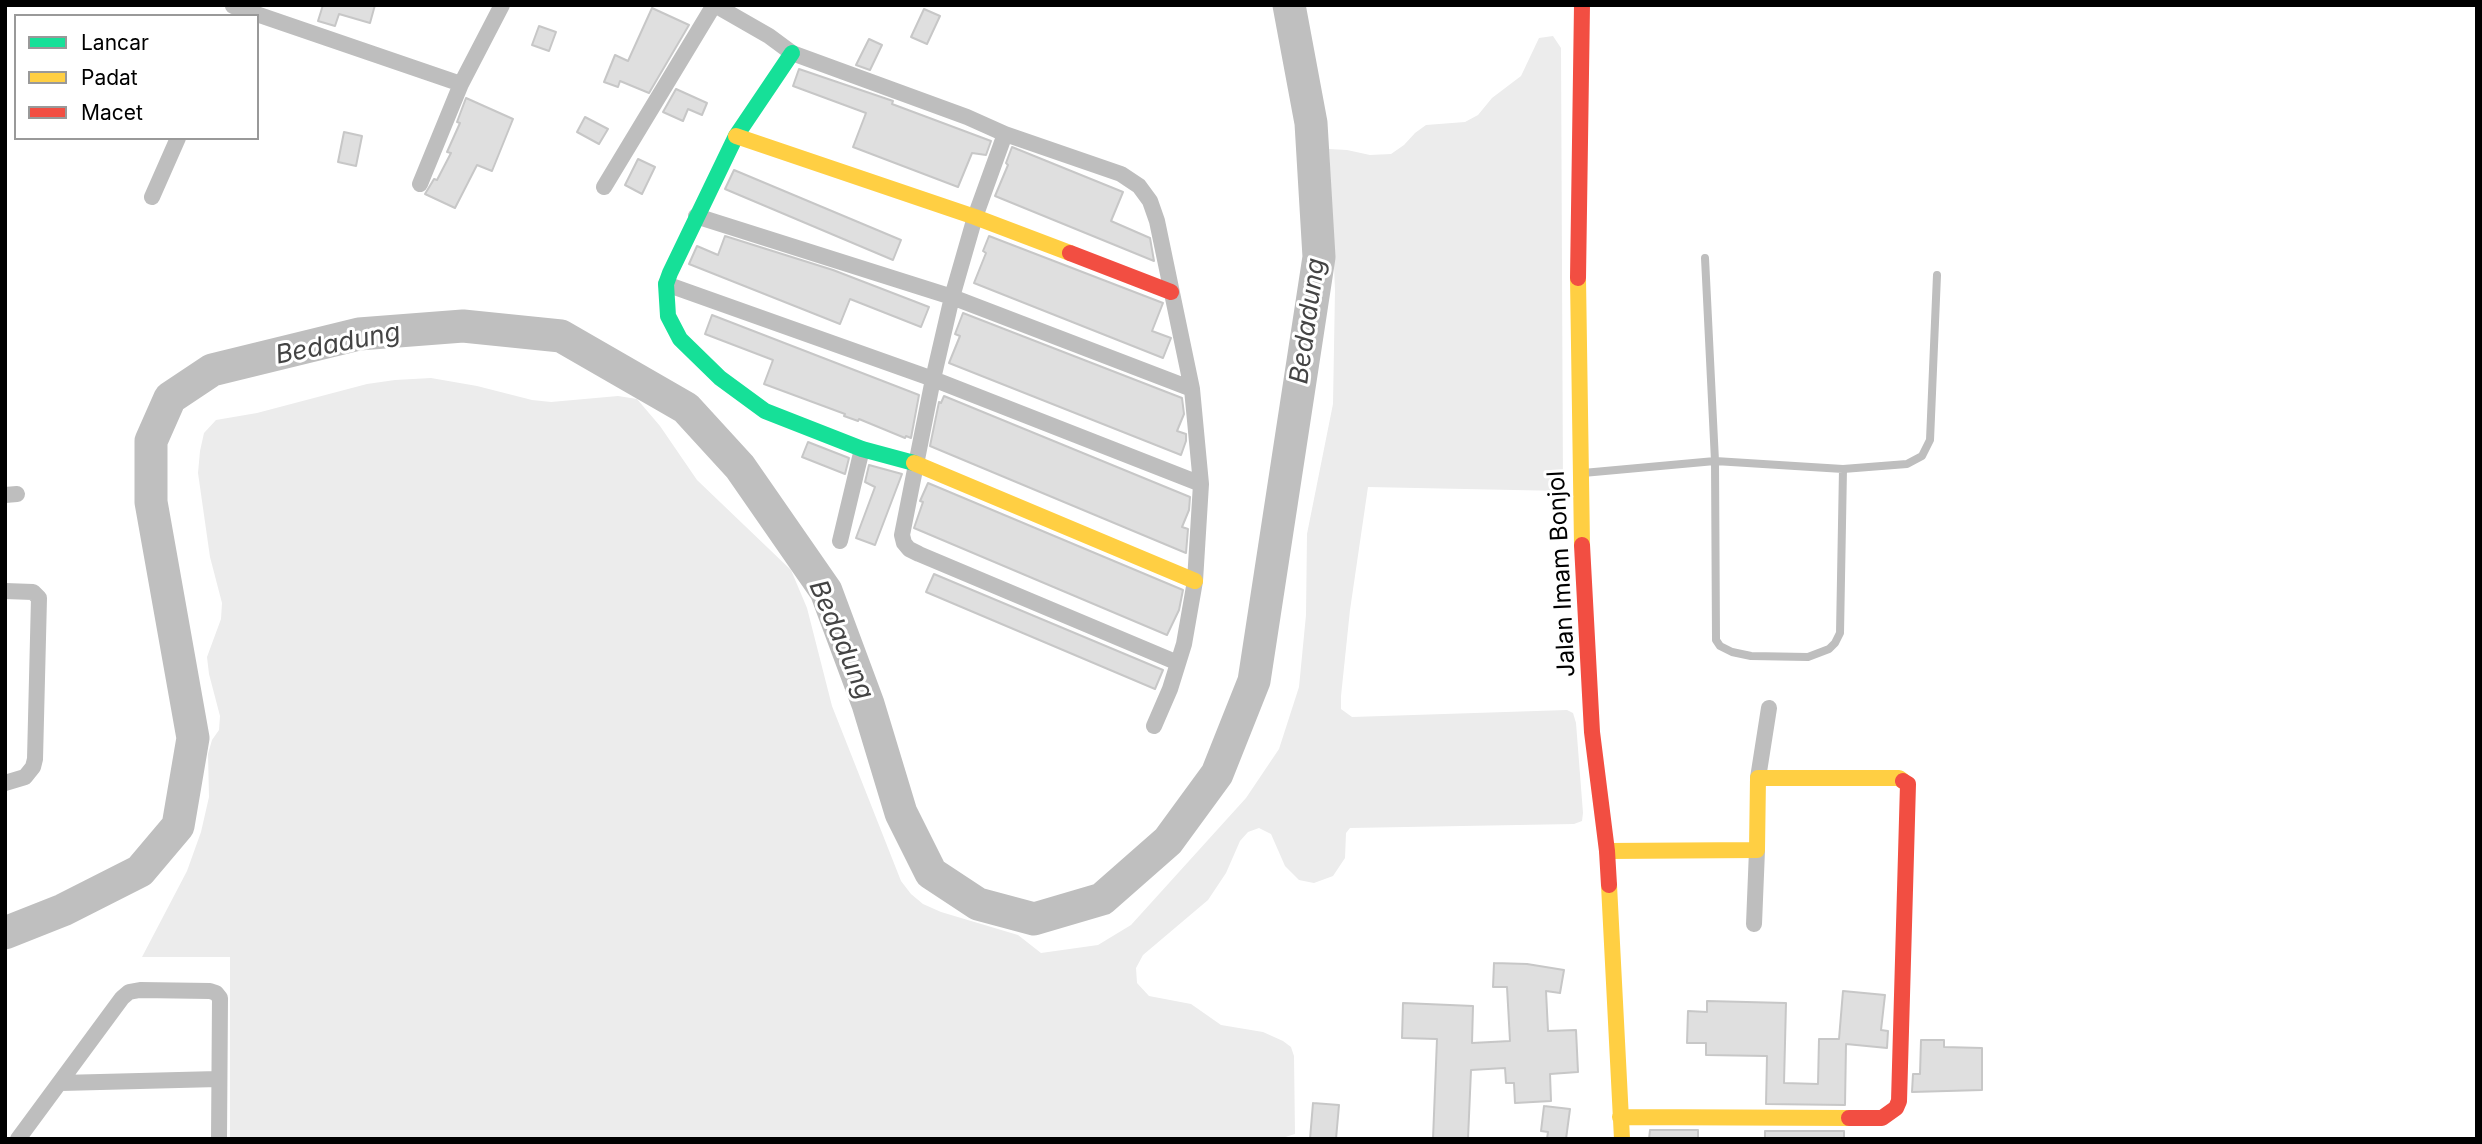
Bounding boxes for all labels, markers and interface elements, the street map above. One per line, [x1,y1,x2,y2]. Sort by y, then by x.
legend [14,14,259,140]
text: Lancar [81,30,149,55]
text: Padat [81,65,138,90]
text: Macet [81,100,143,125]
water label: Bedadung [1284,256,1332,386]
water label: Bedadung [273,317,403,371]
street label: Jalan Imam Bonjol [1542,470,1582,678]
water label: Bedadung [802,576,880,704]

